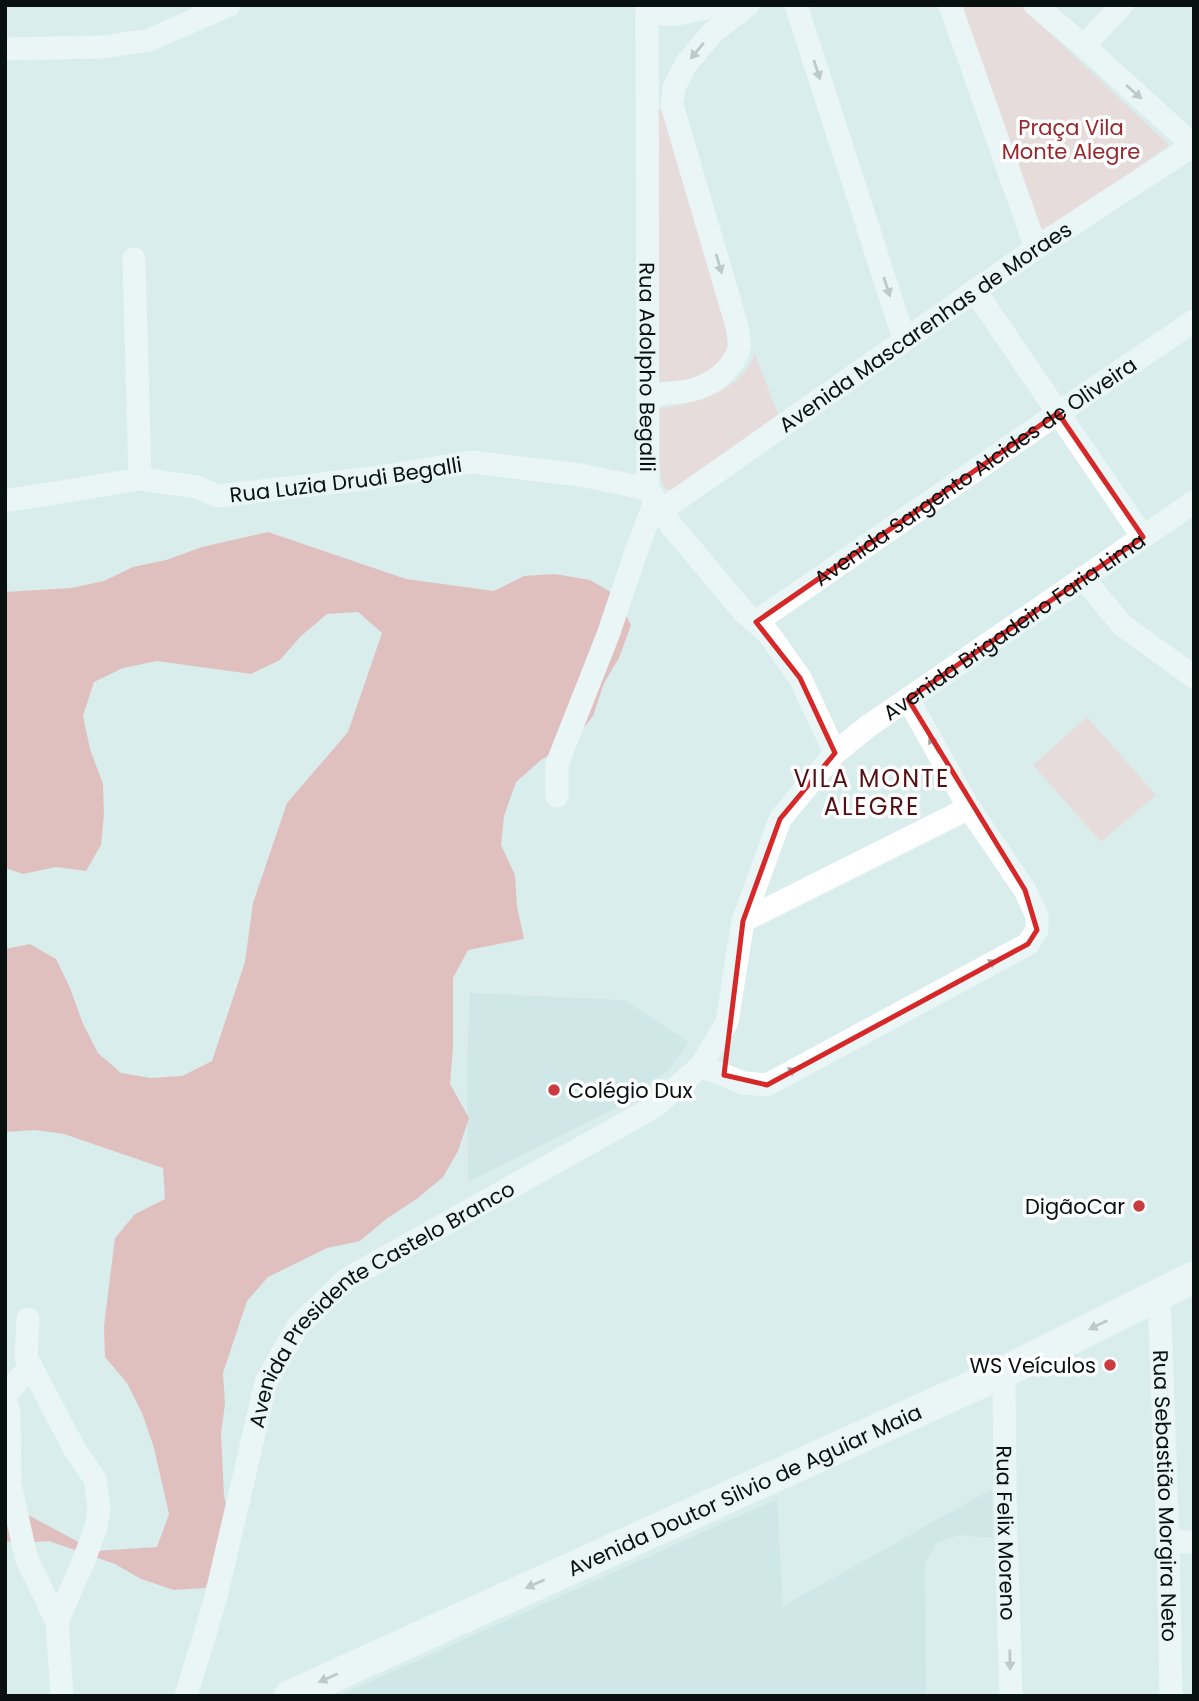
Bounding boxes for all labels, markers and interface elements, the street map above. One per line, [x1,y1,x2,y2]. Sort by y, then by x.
one-way arrow [690,42,705,59]
one-way arrow [812,60,823,81]
one-way arrow [1125,84,1143,100]
park label: Praça Vila Monte Alegre [1002,113,1140,166]
street label: Avenida Mascarenhas de Moraes [773,214,1077,439]
one-way arrow [714,254,724,275]
street label: Rua Adolpho Begalli [633,262,662,472]
one-way arrow [883,276,893,297]
street label: Avenida Sargento Alcides de Oliveira [808,350,1142,592]
street label: Rua Luzia Drudi Begalli [228,449,464,509]
street label: Avenida Brigadeiro Faria Lima [877,525,1151,727]
one-way arrow [928,735,940,754]
district label: VILA MONTE ALEGRE [794,762,950,823]
one-way arrow [978,959,998,971]
one-way arrow [778,1068,798,1079]
place label: Colégio Dux [568,1076,693,1105]
marker: Colégio Dux [546,1082,562,1098]
street label: Avenida Presidente Castelo Branco [241,1174,520,1431]
place label: DigãoCar [1025,1192,1125,1221]
marker: DigãoCar [1131,1198,1147,1214]
one-way arrow [1088,1320,1108,1331]
street label: Rua Sebastião Morgira Neto [1147,1349,1184,1642]
place label: WS Veículos [969,1351,1096,1380]
marker: WS Veículos [1102,1357,1118,1373]
street label: Avenida Doutor Silvio de Aguiar Maia [563,1397,926,1583]
street label: Rua Felix Moreno [990,1445,1023,1621]
one-way arrow [525,1579,545,1590]
one-way arrow [1004,1650,1015,1672]
one-way arrow [318,1673,338,1684]

